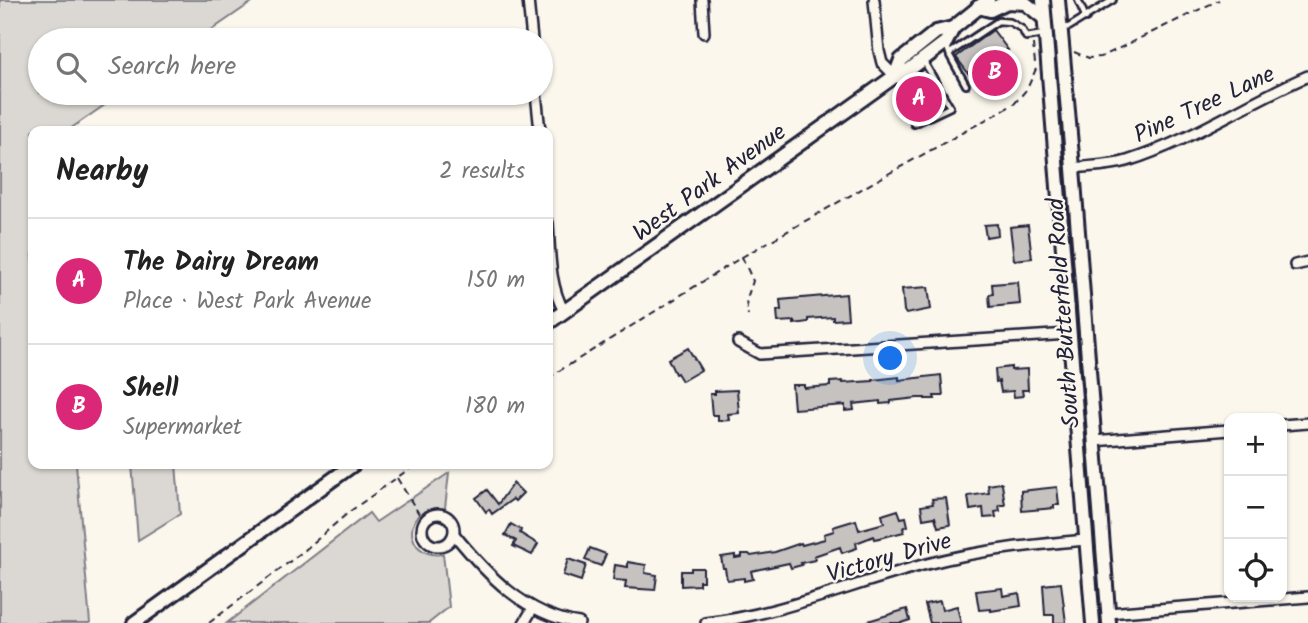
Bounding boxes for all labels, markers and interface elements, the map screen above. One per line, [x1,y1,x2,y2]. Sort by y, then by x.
search box [28,28,553,105]
text: Search here [108,46,236,88]
pin: B [972,47,1018,99]
icon: search [52,48,90,86]
street label: Pine Tree Lane [1128,56,1282,155]
pin: A [896,73,942,125]
street label: West Park Avenue [625,114,795,253]
text: Nearby [56,148,148,196]
text: 2 results [439,154,525,190]
street label: South Butterfield Road [1037,196,1092,429]
text: The Dairy Dream [123,242,319,284]
text: A [72,263,86,299]
text: 150 m [466,263,525,299]
text: Place · West Park Avenue [123,284,371,320]
your location [873,341,907,375]
text: Shell [123,368,179,410]
text: B [72,389,86,425]
text: 180 m [465,389,525,425]
text: Supermarket [123,410,242,446]
map controls [1224,413,1287,602]
button: + [1224,413,1287,476]
button: − [1224,476,1287,539]
street label: Victory Drive [822,522,957,595]
button: locate [1224,539,1287,602]

